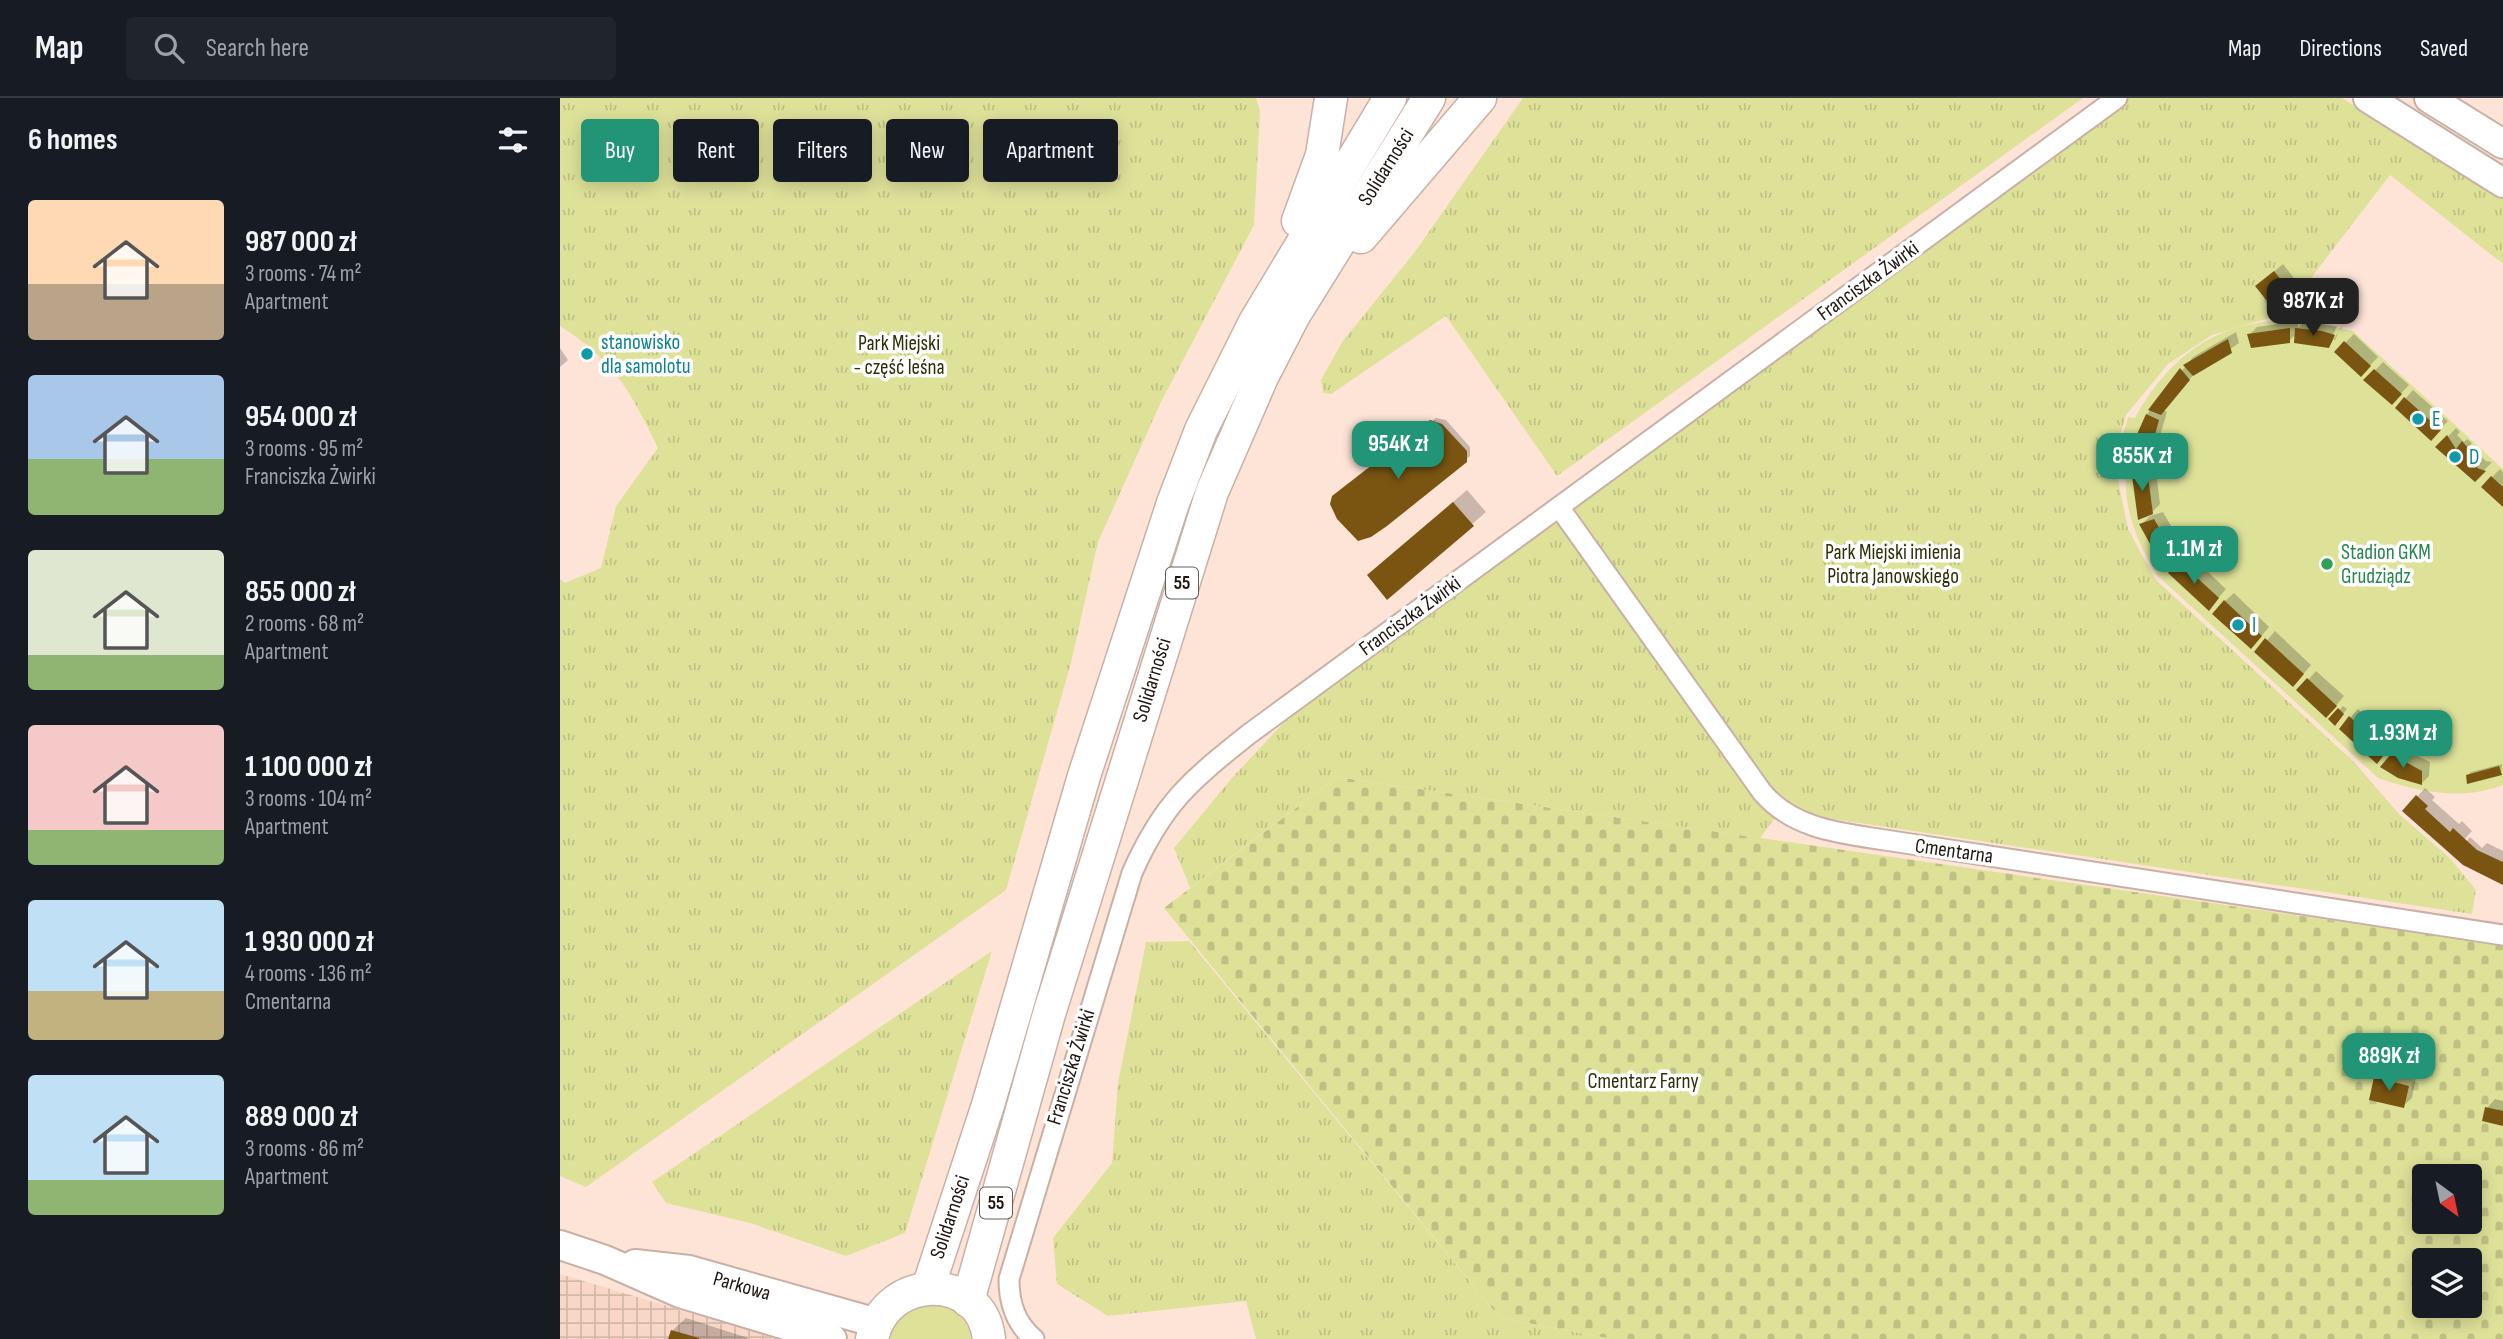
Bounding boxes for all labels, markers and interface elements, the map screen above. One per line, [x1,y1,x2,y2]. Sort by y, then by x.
search box [126,17,616,80]
text: Map [35,28,84,68]
icon: search [150,29,188,67]
text: Search here [206,33,309,64]
text: Map [2228,34,2261,63]
text: Directions [2299,34,2382,63]
text: Saved [2420,34,2468,63]
chip: Buy [581,119,659,182]
chip: Rent [673,119,759,182]
chip: Filters [773,119,872,182]
chip: New [886,119,969,182]
chip: Apartment [983,119,1118,182]
icon: filters [494,121,532,159]
text: 6 homes [28,122,117,158]
street label: Solidarności [1353,124,1419,210]
text: 987 000 zł [245,224,356,260]
icon: home [84,228,168,312]
street label: Franciszka Żwirki [1812,236,1924,326]
text: 3 rooms · 74 m² [245,260,362,288]
pin: 987K zł [2248,278,2378,338]
text: 987K zł [2283,287,2343,315]
text: Apartment [245,288,329,316]
place label: stanowisko dla samolotu [601,330,691,379]
park label: Park Miejski - część leśna [853,331,945,380]
marker: stanowisko dla samolotu [579,346,595,362]
text: 954 000 zł [245,399,356,435]
icon: home [84,403,168,487]
place label: E [2432,407,2441,432]
marker: E [2410,411,2426,427]
pin: 954K zł [1333,422,1463,481]
text: 954K zł [1368,430,1428,458]
pin: 855K zł [2077,434,2207,493]
text: 3 rooms · 95 m² [245,435,364,463]
text: 855K zł [2112,442,2172,470]
place label: D [2469,445,2479,470]
marker: D [2447,449,2463,465]
text: Franciszka Żwirki [245,463,376,491]
pin: 1.1M zł [2129,526,2259,586]
text: 1.1M zł [2166,535,2222,563]
park label: Park Miejski imienia Piotra Janowskiego [1825,540,1961,589]
place label: Stadion GKM Grudziądz [2341,540,2431,589]
marker: Stadion GKM Grudziądz [2319,556,2335,572]
road number: 55 [1166,568,1198,598]
street label: Franciszka Żwirki [1354,571,1466,661]
text: 855 000 zł [245,574,355,610]
icon: home [84,578,168,662]
text: 2 rooms · 68 m² [245,610,364,638]
place label: I [2252,613,2256,638]
marker: I [2230,617,2246,633]
street label: Solidarności [1127,635,1177,725]
text: Apartment [245,638,329,666]
pin: 1.93M zł [2331,710,2475,770]
text: 1.93M zł [2369,719,2437,747]
text: 1 100 000 zł [245,749,372,785]
icon: home [84,753,168,837]
text: 3 rooms · 104 m² [245,785,372,813]
text: Apartment [245,813,329,841]
street label: Cmentarna [1913,833,1995,869]
text: 1 930 000 zł [245,924,373,960]
icon: home [84,928,168,1012]
text: 4 rooms · 136 m² [245,960,372,988]
text: Cmentarna [245,988,331,1016]
street label: Franciszka Żwirki [1042,1006,1100,1128]
pin: 889K zł [2324,1034,2454,1093]
text: 889K zł [2358,1042,2420,1070]
park label: Cmentarz Farny [1587,1069,1699,1094]
text: 889 000 zł [245,1099,358,1135]
icon: home [84,1103,168,1187]
text: 3 rooms · 86 m² [245,1135,364,1163]
text: Apartment [245,1163,329,1191]
north arrow [2412,1164,2482,1234]
map controls [2412,1164,2482,1318]
street label: Solidarności [925,1172,975,1262]
road number: 55 [980,1188,1012,1218]
button: layers [2412,1248,2482,1318]
street label: Parkowa [710,1266,774,1306]

